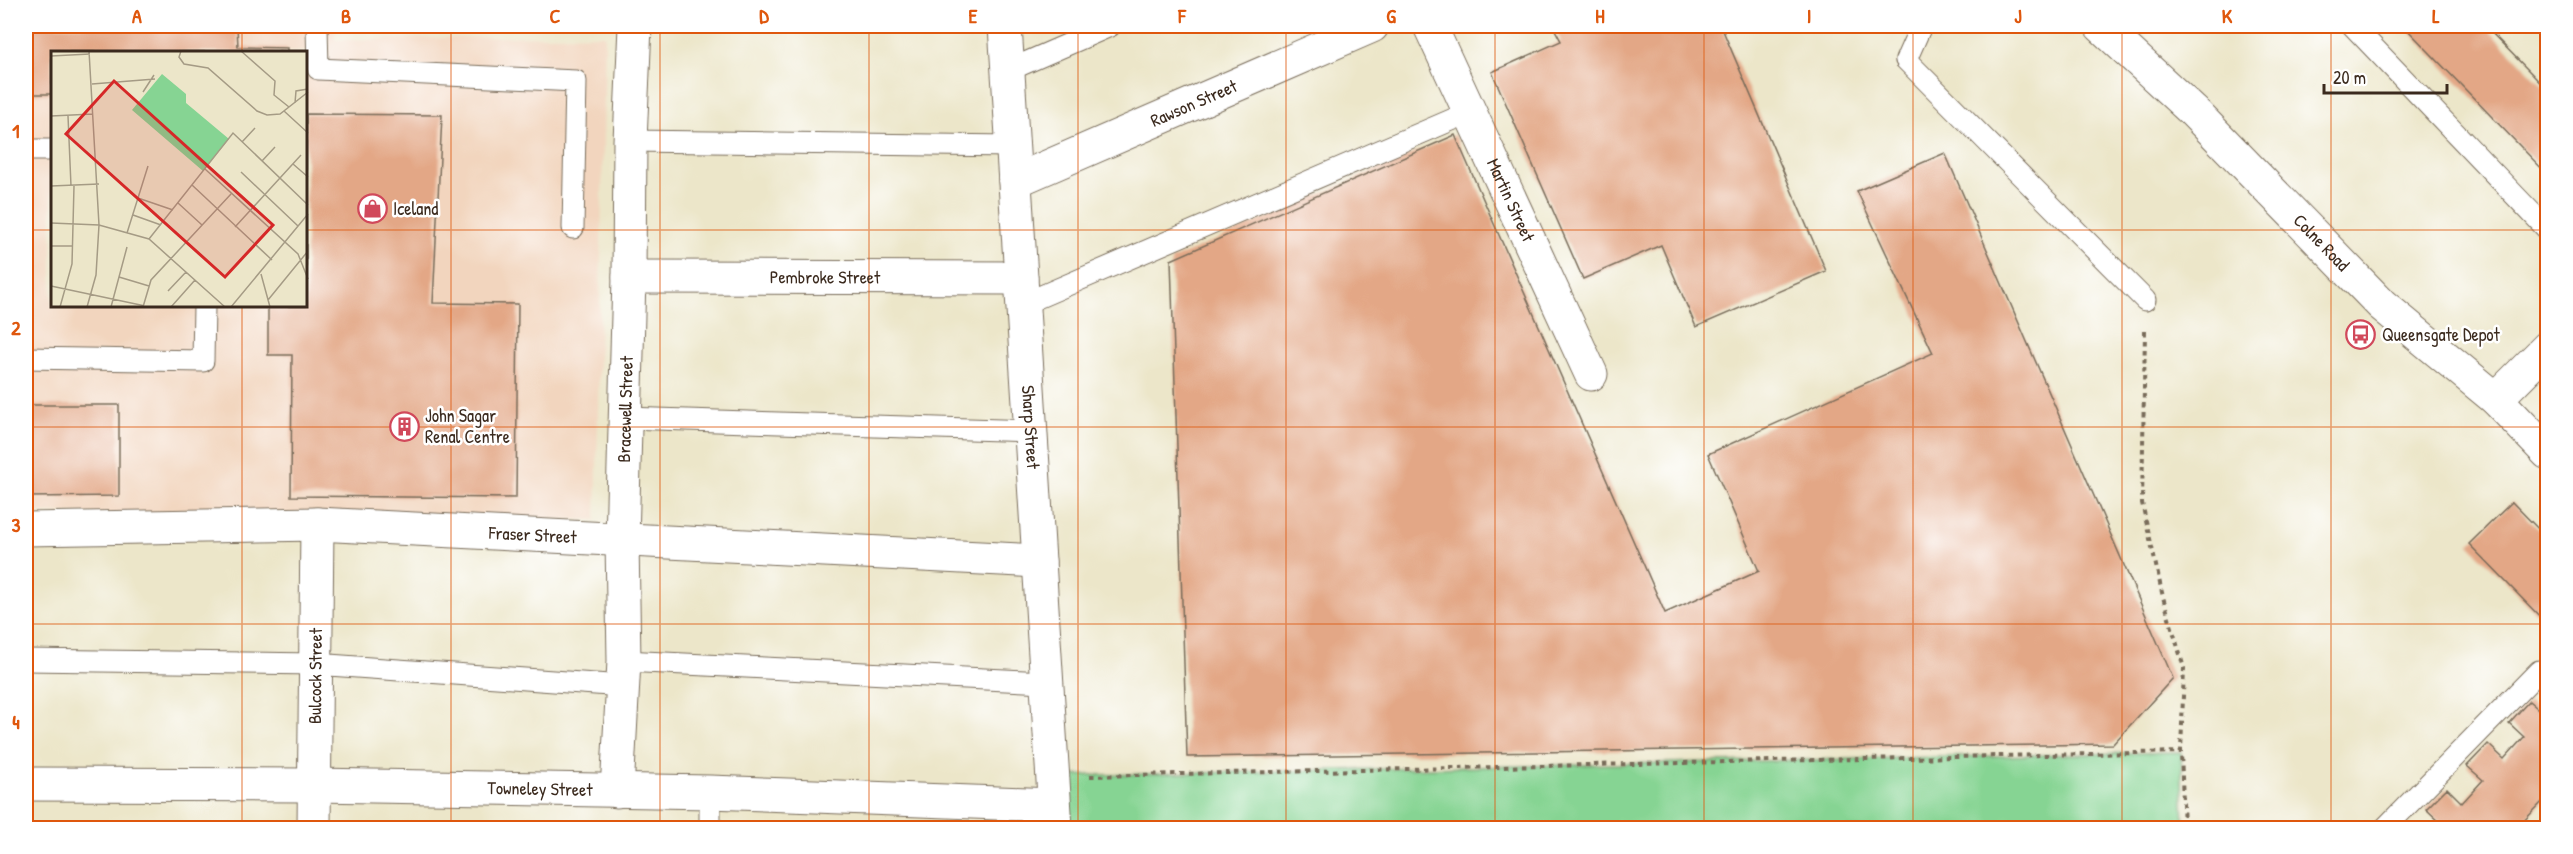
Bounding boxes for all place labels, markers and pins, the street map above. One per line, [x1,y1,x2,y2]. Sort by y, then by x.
shop icon: Iceland [356,193,388,225]
place label: Iceland [393,196,438,221]
bus stop icon: Queensgate Depot [2345,319,2377,351]
place label: Queensgate Depot [2382,322,2501,347]
place label: John Sagar Renal Centre [425,403,510,449]
building icon: John Sagar Renal Centre [388,410,420,442]

